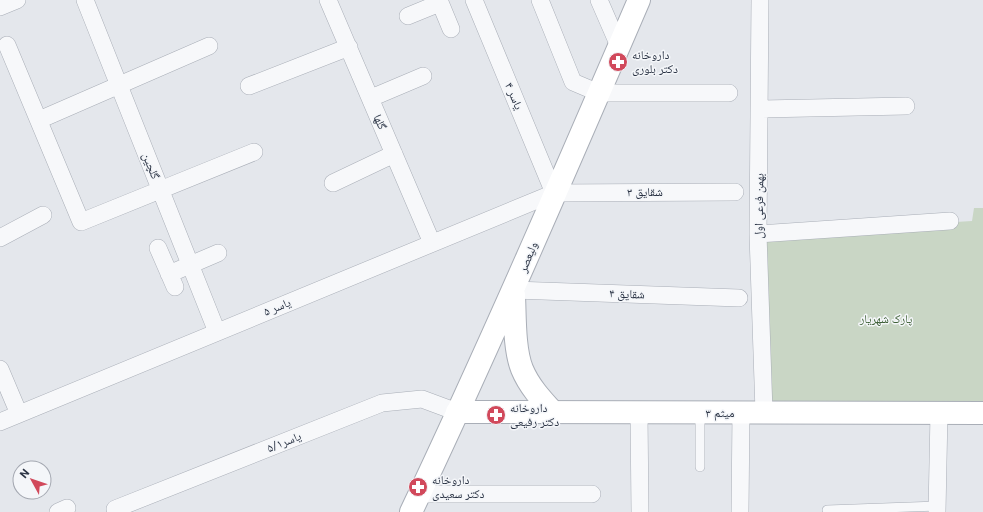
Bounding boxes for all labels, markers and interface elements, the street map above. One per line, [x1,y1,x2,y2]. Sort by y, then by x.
place label: داروخانه دکتر بلوری [632,48,678,76]
pharmacy icon: داروخانه دکتر بلوری [607,51,629,73]
street label: یاسر ۴ [502,80,526,112]
street label: گلها [371,112,389,132]
street label: گلچین [139,151,163,181]
street label: بهمن فرعی اول [751,173,767,239]
street label: شقایق ۳ [627,185,663,199]
street label: ولیعصر [515,240,541,275]
street label: شقایق ۴ [609,286,645,302]
street label: یاسر ۵ [261,295,293,319]
park label: پارک شهریار [859,312,913,326]
place label: داروخانه دکتر رفیعی [510,401,559,429]
pharmacy icon: داروخانه دکتر رفیعی [485,404,507,426]
street label: میثم ۳ [706,406,734,421]
street label: یاسر۵/۱ [265,429,303,455]
north arrow [12,460,52,500]
text: N [17,467,32,481]
place label: داروخانه دکتر سعیدی [432,473,484,501]
pharmacy icon: داروخانه دکتر سعیدی [407,476,429,498]

